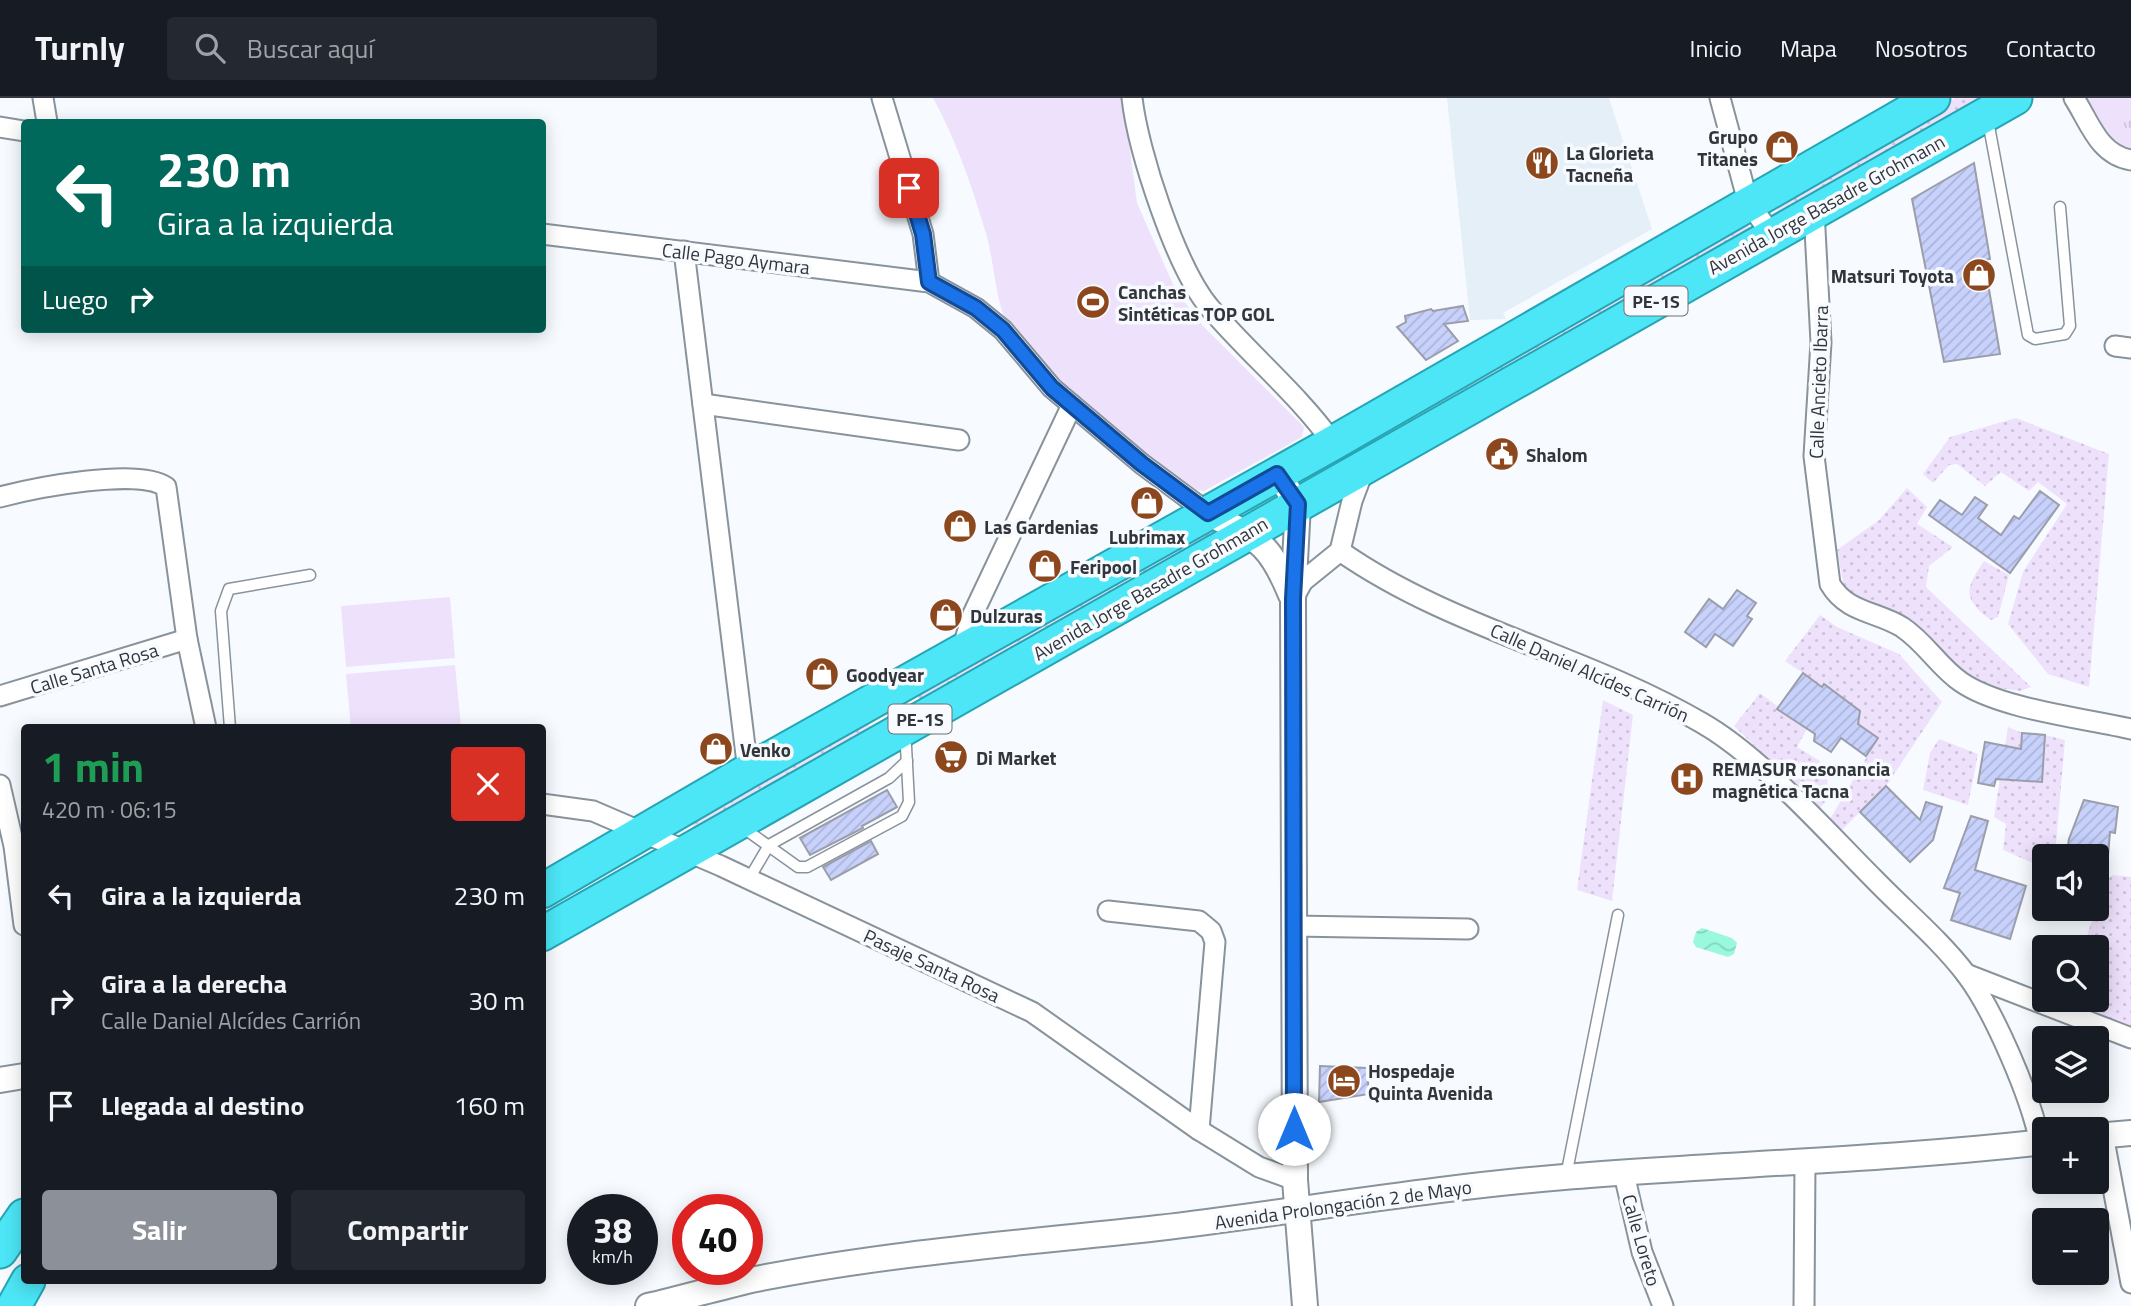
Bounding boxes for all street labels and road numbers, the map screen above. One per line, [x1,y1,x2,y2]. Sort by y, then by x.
street label: Avenida Jorge Basadre Grohmann [1702,127,1950,281]
street label: Calle Pago Aymara [660,235,812,282]
road number: PE-1S [1624,286,1688,316]
street label: Calle Ancieto Ibarra [1801,304,1835,459]
street label: Avenida Jorge Basadre Grohmann [1027,509,1273,667]
street label: Calle Daniel Alcídes Carrión [1486,615,1694,729]
street label: Calle Santa Rosa [26,635,162,701]
road number: PE-1S [888,704,951,734]
street label: Pasaje Santa Rosa [859,921,1005,1009]
street label: Avenida Prolongación 2 de Mayo [1213,1172,1473,1236]
street label: Calle Loreto [1615,1191,1669,1289]

